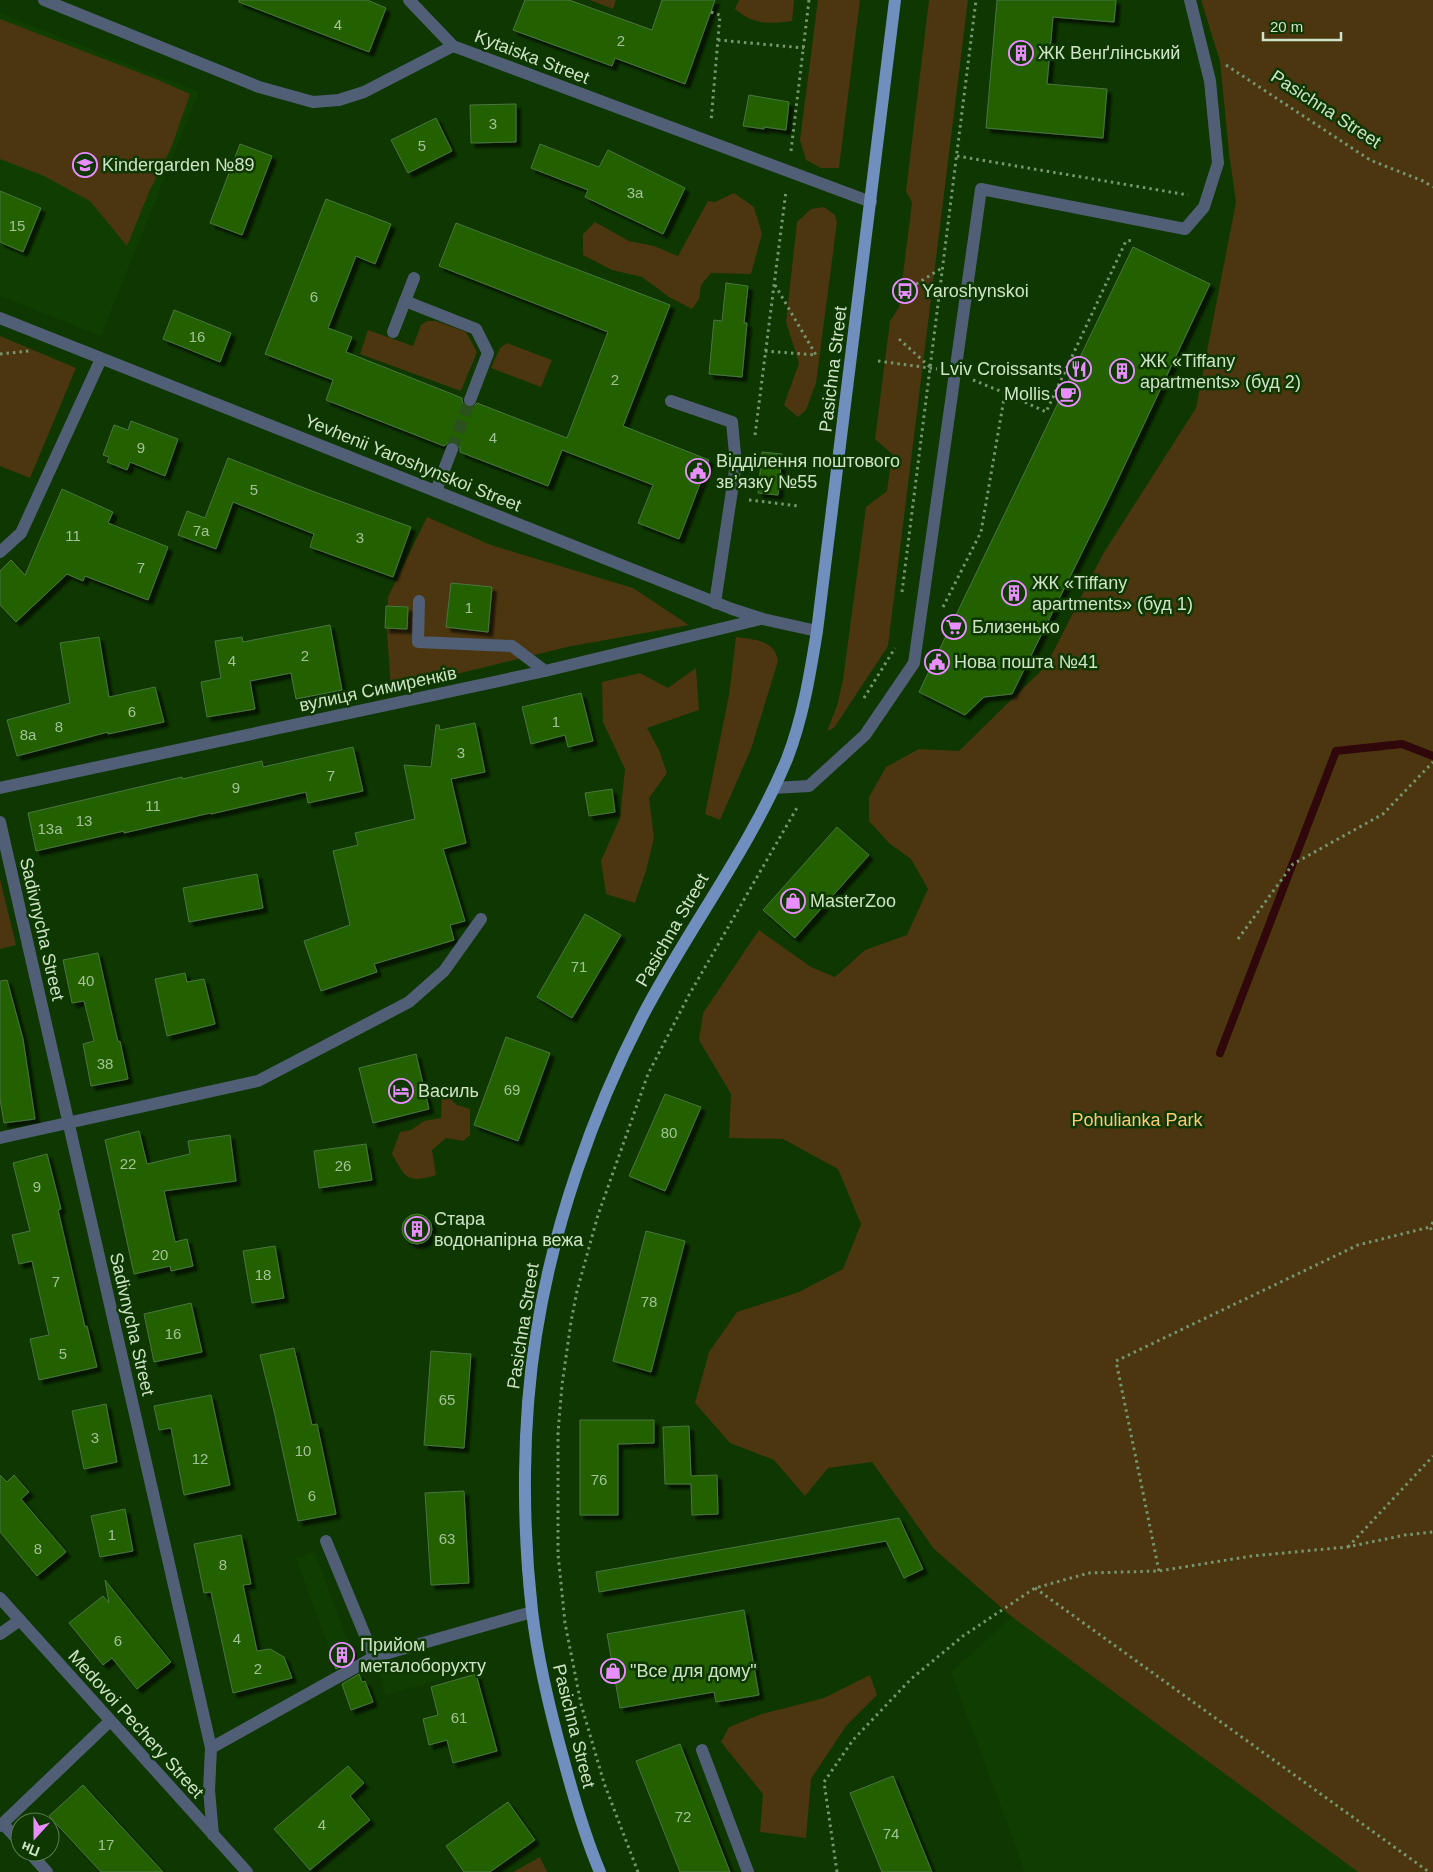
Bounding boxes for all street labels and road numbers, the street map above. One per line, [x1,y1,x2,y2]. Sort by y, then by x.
street label: Kytaiska Street [472,26,592,88]
street label: Pasichna Street [1267,66,1385,152]
street label: Pasichna Street [815,305,851,433]
street label: Yevhenii Yaroshynskoi Street [302,410,524,516]
street label: вулиця Симиренків [298,663,458,715]
street label: Sadivnycha Street [16,856,68,1002]
street label: Pasichna Street [632,870,712,990]
street label: Sadivnycha Street [106,1251,158,1397]
street label: Pasichna Street [503,1262,543,1390]
street label: Medovoi Pechery Street [64,1646,208,1802]
street label: Pasichna Street [549,1662,599,1790]

